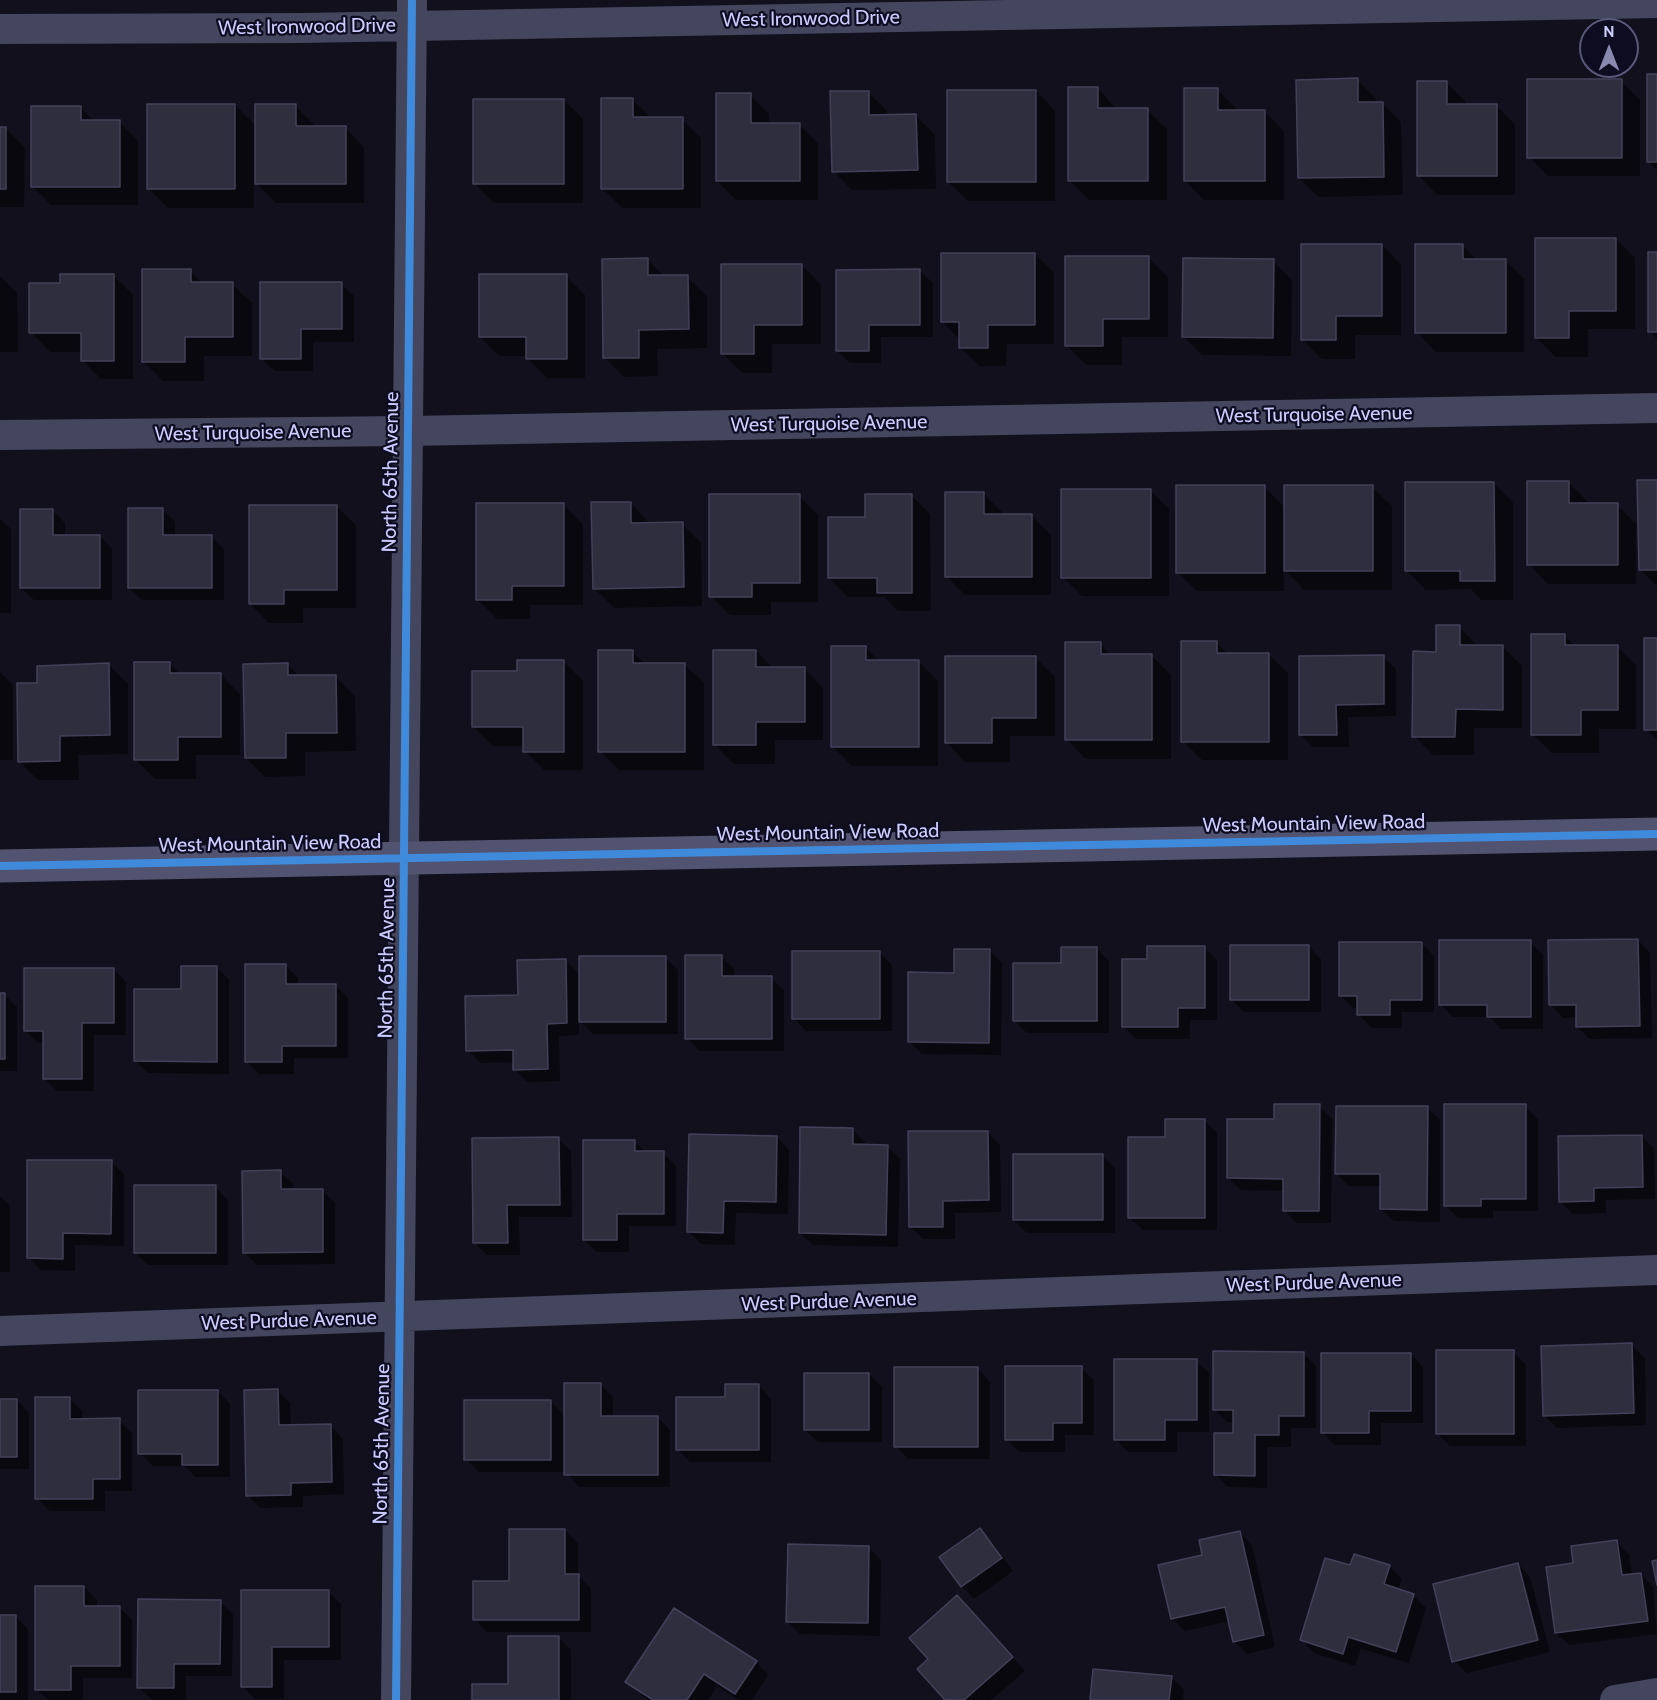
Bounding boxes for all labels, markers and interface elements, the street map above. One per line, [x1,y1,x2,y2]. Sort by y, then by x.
street label: West Ironwood Drive [722,5,900,33]
street label: West Ironwood Drive [218,13,396,41]
north arrow [1579,18,1639,78]
text: N [1603,22,1615,41]
street label: North 65th Avenue [378,391,404,553]
street label: West Turquoise Avenue [1215,401,1413,429]
street label: West Turquoise Avenue [730,410,928,438]
street label: West Turquoise Avenue [154,419,352,447]
street label: West Mountain View Road [1203,810,1425,838]
street label: West Mountain View Road [717,819,939,847]
street label: West Mountain View Road [159,830,381,858]
street label: North 65th Avenue [374,877,400,1039]
street label: West Purdue Avenue [1226,1268,1402,1298]
street label: West Purdue Avenue [741,1287,917,1317]
street label: West Purdue Avenue [201,1306,377,1336]
street label: North 65th Avenue [369,1363,395,1525]

